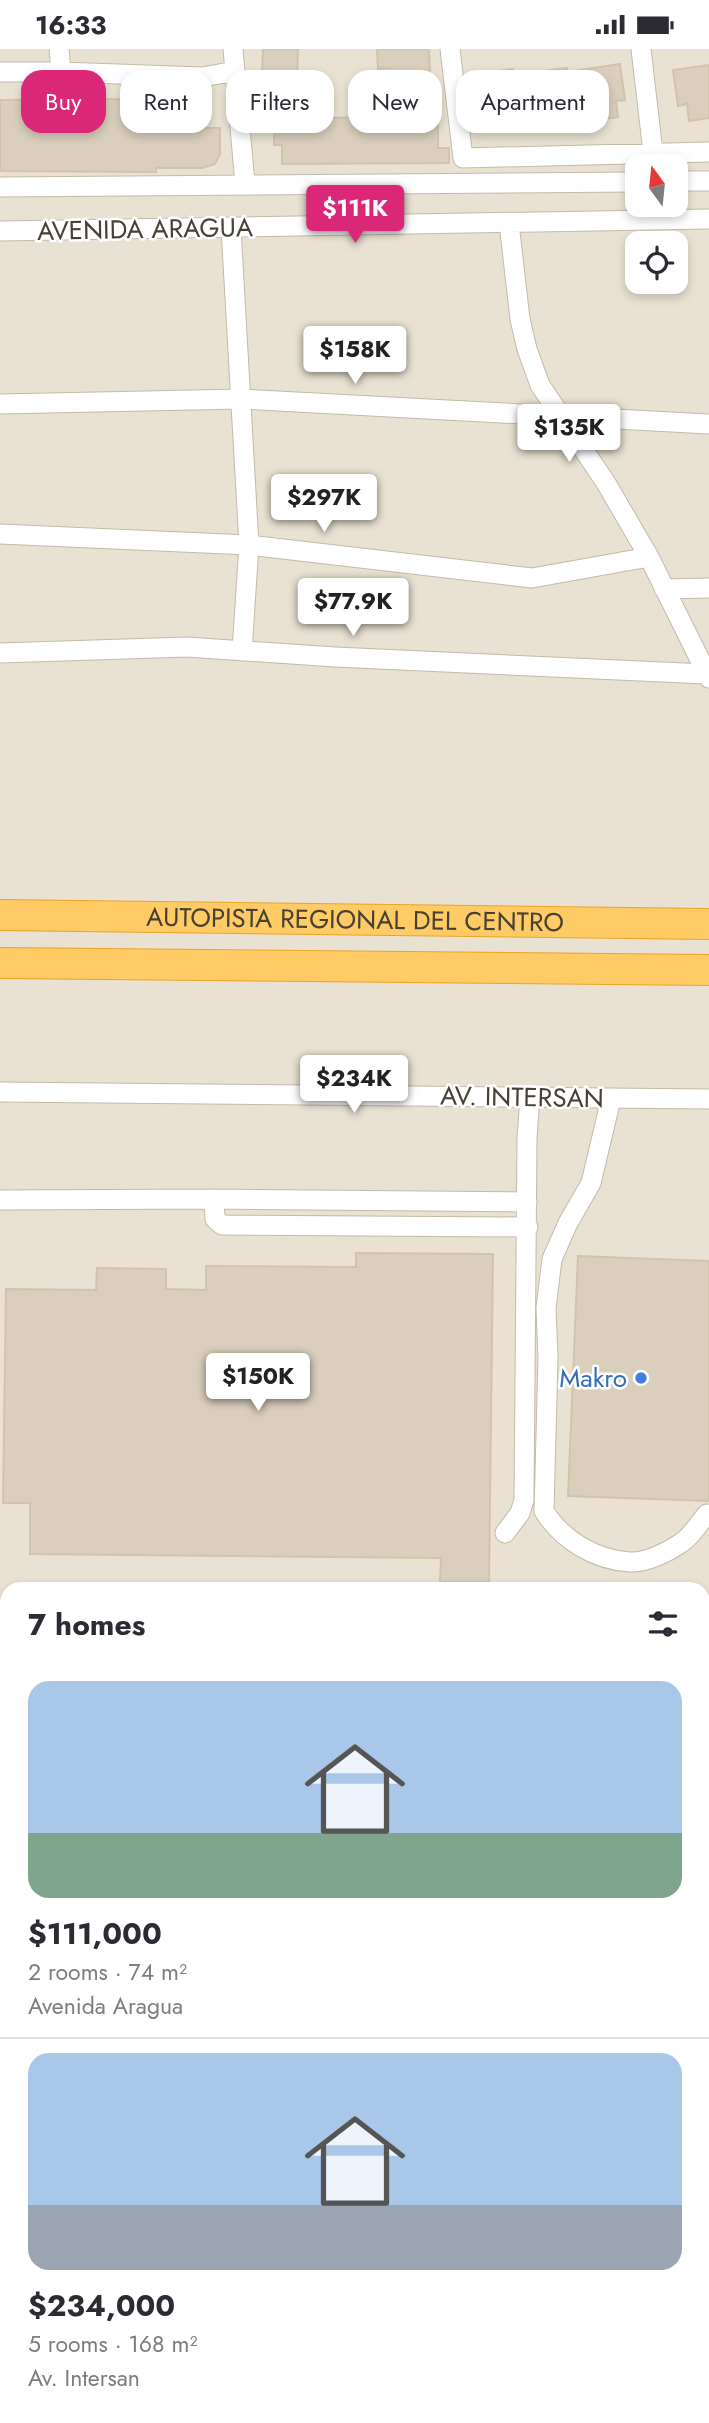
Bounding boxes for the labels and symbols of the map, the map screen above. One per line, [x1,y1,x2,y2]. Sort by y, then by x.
north arrow [625,154,688,217]
pin: $111K [306,185,404,245]
street label: AVENIDA ARAGUA [37,208,254,250]
pin: $158K [306,327,404,386]
pin: $135K [520,405,618,464]
pin: $297K [275,475,373,534]
pin: $77.9K [296,579,410,638]
street label: AUTOPISTA REGIONAL DEL CENTRO [146,898,564,941]
pin: $234K [305,1055,403,1115]
street label: AV. INTERSAN [440,1077,604,1117]
pin: $150K [209,1353,307,1413]
place label: Makro [559,1359,627,1397]
marker: Makro [633,1370,649,1386]

